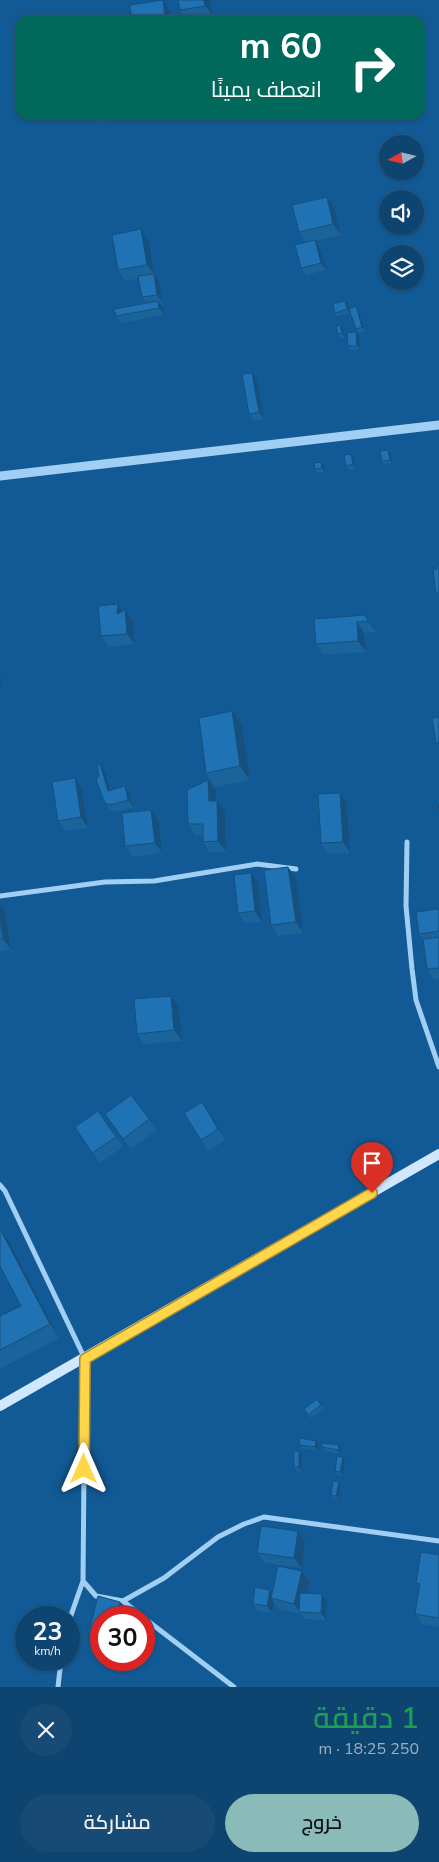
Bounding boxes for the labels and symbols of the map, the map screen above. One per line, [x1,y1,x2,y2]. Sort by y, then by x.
north arrow [379,135,424,180]
pin [351,1142,393,1193]
position arrow [57,1442,109,1494]
speed limit sign: 30 [90,1606,155,1671]

